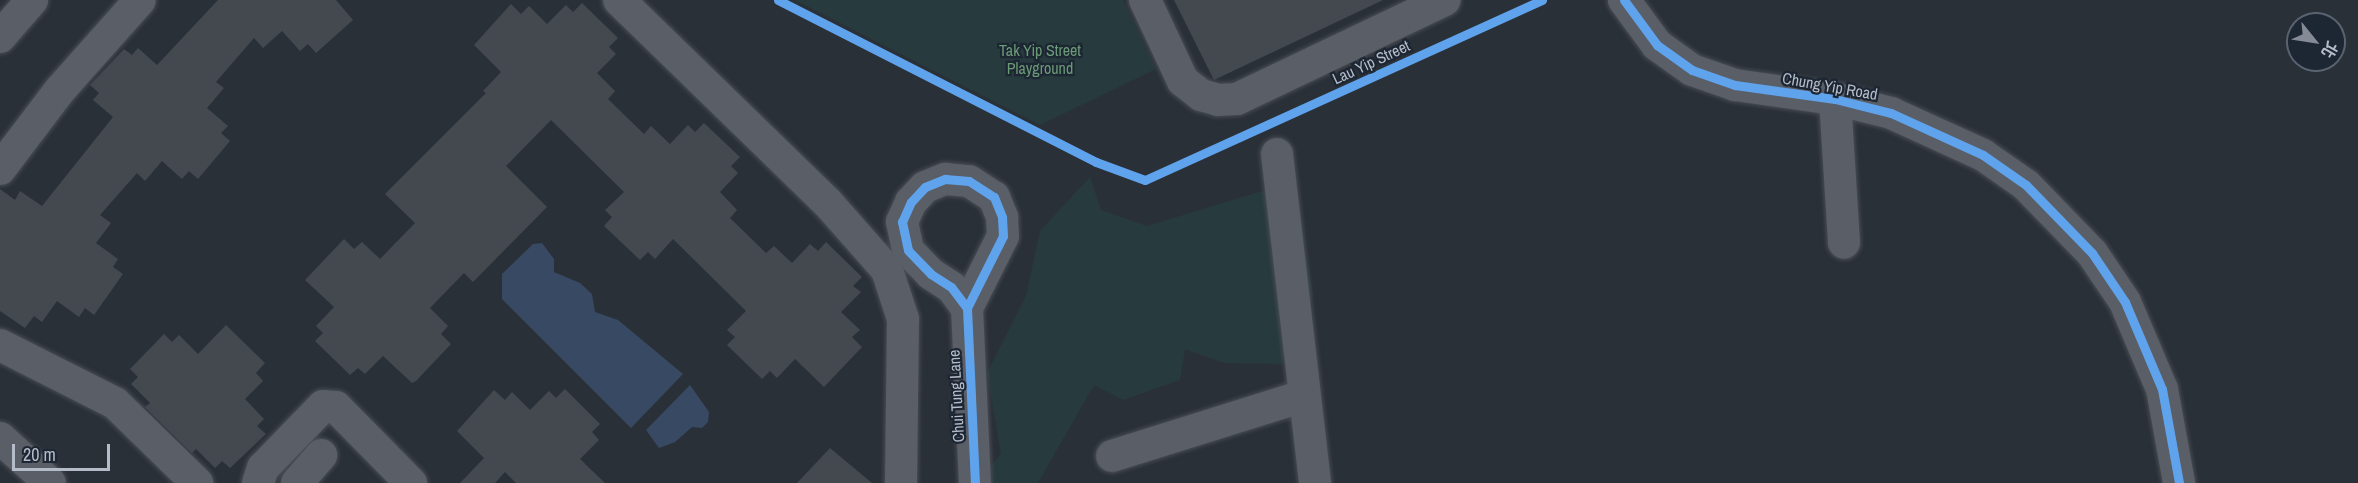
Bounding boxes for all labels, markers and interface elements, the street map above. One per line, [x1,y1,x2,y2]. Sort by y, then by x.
north arrow [2286,12,2346,72]
street label: Lau Yip Street [1329,36,1413,88]
text: 北 [2316,38,2343,62]
park label: Tak Yip Street Playground [999,40,1081,78]
street label: Chung Yip Road [1781,68,1879,104]
street label: Chui Tung Lane [944,349,968,443]
scale bar [15,432,112,470]
text: 20 m [23,442,56,467]

